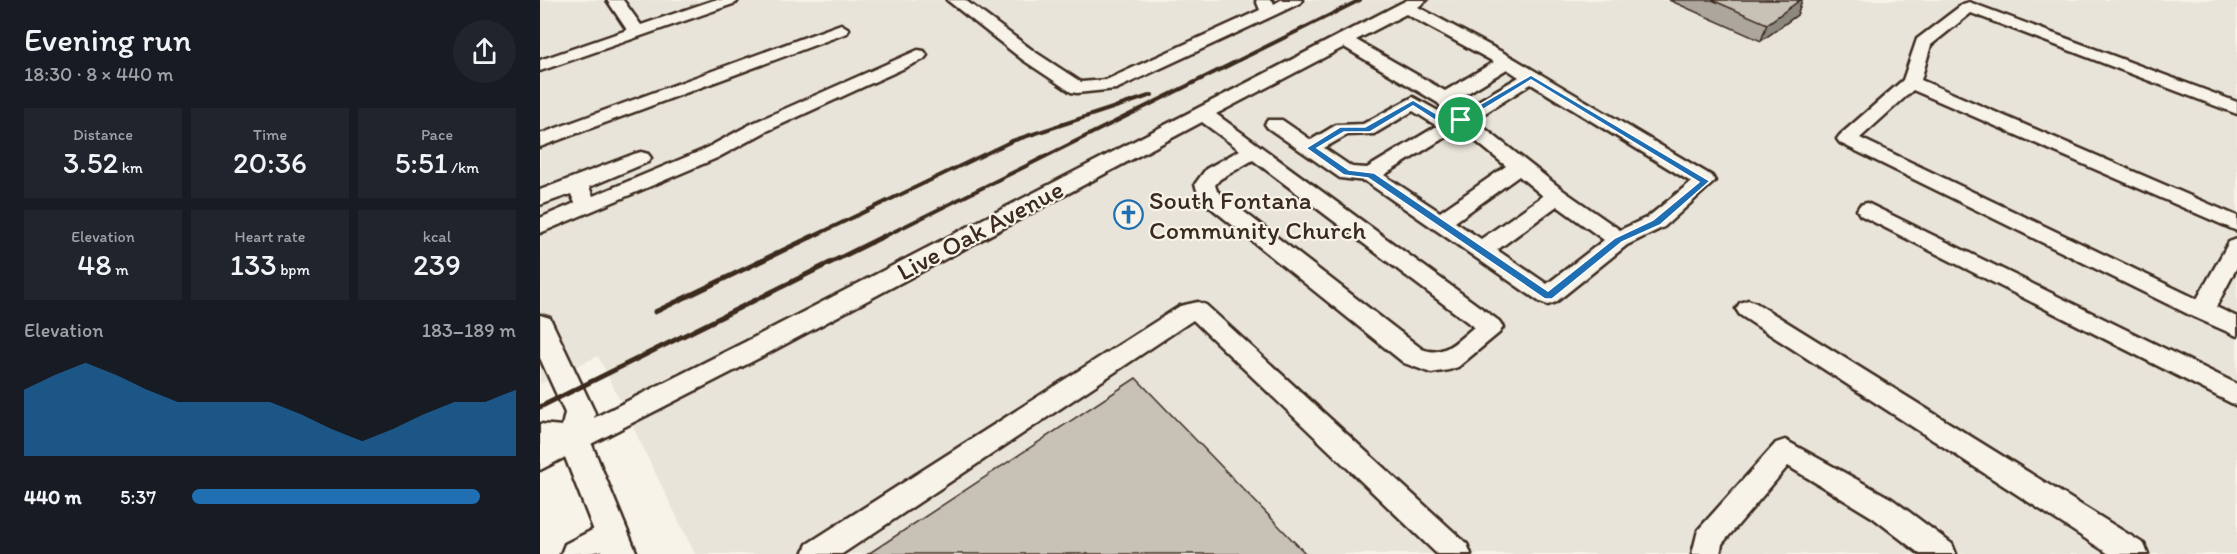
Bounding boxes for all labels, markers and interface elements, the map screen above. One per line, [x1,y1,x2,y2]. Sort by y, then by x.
text: Evening run [24,20,191,59]
button: share [453,20,516,83]
text: 18:30 · 8 × 440 m [24,62,174,86]
pin [1435,94,1486,145]
icon: arrive [1444,103,1477,136]
text: Distance [73,125,133,144]
text: Time [253,125,287,144]
text: Pace [421,125,453,144]
text: 3.52 [63,144,118,181]
text: 20:36 [233,144,307,181]
text: 5:51 [395,144,448,181]
text: km [118,158,143,177]
text: /km [448,158,479,177]
street label: Live Oak Avenue [891,173,1069,287]
place label: South Fontana Community Church [1149,184,1366,246]
church icon: South Fontana Community Church [1112,199,1144,231]
text: Elevation [71,227,135,246]
text: Heart rate [235,227,305,246]
text: kcal [423,227,451,246]
text: 48 [77,246,112,283]
text: 133 [230,246,277,283]
text: 239 [413,246,461,283]
text: m [112,260,129,279]
text: bpm [277,260,310,279]
text: Elevation [24,318,103,342]
text: 183–189 m [422,318,516,342]
text: 440 m [24,485,82,509]
text: 5:37 [120,485,156,509]

